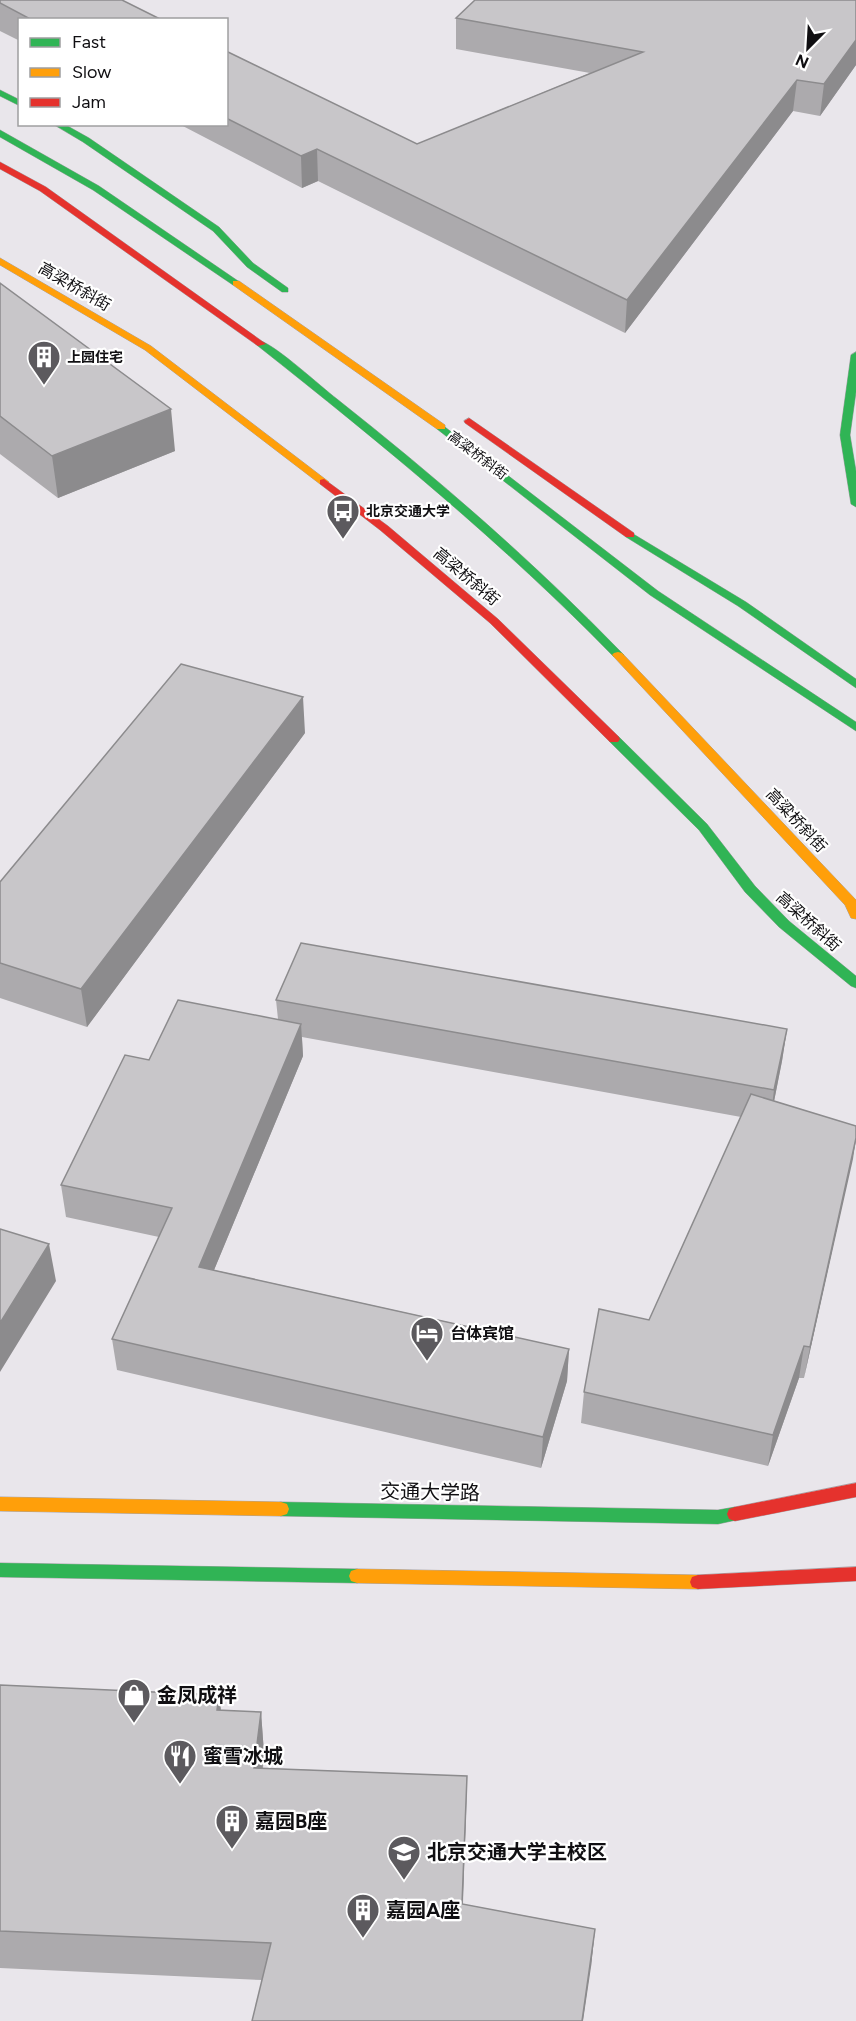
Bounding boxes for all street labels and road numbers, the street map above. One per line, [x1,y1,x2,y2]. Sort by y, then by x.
street label: 高梁桥斜街 [35,258,114,315]
street label: 高粱桥斜街 [445,428,511,483]
street label: 高梁桥斜街 [430,543,503,609]
street label: 高粱桥斜街 [762,785,831,856]
street label: 高梁桥斜街 [773,888,845,955]
street label: 交通大学路 [380,1479,480,1505]

